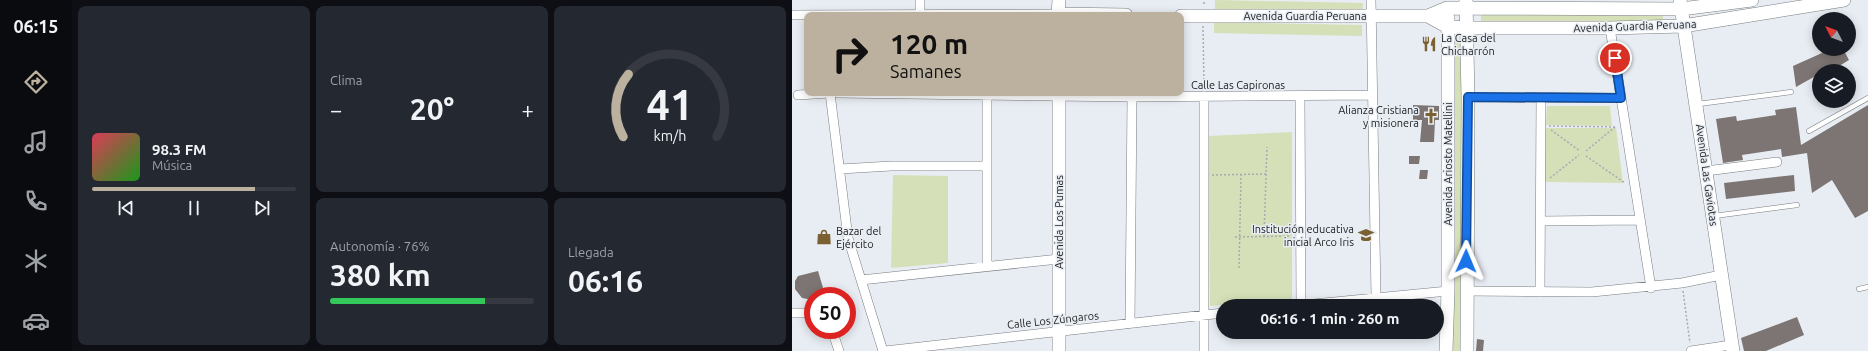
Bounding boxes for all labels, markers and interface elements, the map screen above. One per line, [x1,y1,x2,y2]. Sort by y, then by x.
street label: Avenida Guardia Peruana [1243,10,1367,22]
north arrow [1812,12,1856,56]
map controls [1812,12,1856,108]
text: 06:15 [13,16,59,36]
street label: Avenida Guardia Peruana [1573,18,1697,34]
icon: right [824,28,876,80]
text: 120 m [890,28,968,59]
place label: La Casa del Chicharrón [1441,32,1496,57]
restaurant icon: La Casa del Chicharrón [1420,35,1438,53]
pin [1598,41,1632,75]
icon: arrive [1604,47,1626,69]
text: Samanes [890,61,962,81]
button: layers [1812,64,1856,108]
icon: directions [22,68,50,96]
text: Clima [330,73,362,87]
street label: Calle Las Capironas [1191,79,1285,91]
text: 41 [647,81,693,128]
text: 20° [410,92,454,126]
text: − [330,97,342,122]
text: + [522,97,534,122]
street label: Avenida Ariosto Matellini [1442,102,1454,226]
place label: Alianza Cristiana y misionera [1338,104,1419,129]
church icon: Alianza Cristiana y misionera [1422,107,1440,125]
street label: Avenida Las Gaviotas [1694,123,1720,227]
icon: music [22,128,50,156]
text: km/h [654,128,686,144]
text: 98.3 FM [152,141,206,158]
text: Música [152,158,192,172]
street label: Avenida Los Pumas [1053,175,1065,269]
icon: phone [22,187,50,215]
icon: previous [115,197,137,219]
icon: pause [183,197,205,219]
icon: next [251,197,273,219]
place label: Institución educativa inicial Arco Iris [1252,223,1354,248]
place label: Bazar del Ejército [836,225,882,250]
school or university icon: Institución educativa inicial Arco Iris [1357,226,1375,244]
shop icon: Bazar del Ejército [815,228,833,246]
text: Autonomía · 76% [330,239,429,253]
position arrow [1445,240,1487,282]
text: Llegada [568,245,614,259]
icon: climate [22,247,50,275]
text: 380 km [330,258,431,292]
text: 06:16 [568,264,643,298]
speed limit sign: 50 [804,287,856,339]
icon: car [22,307,50,335]
street label: Calle Los Zúngaros [1007,309,1100,331]
text: 06:16 · 1 min · 260 m [1261,310,1399,327]

